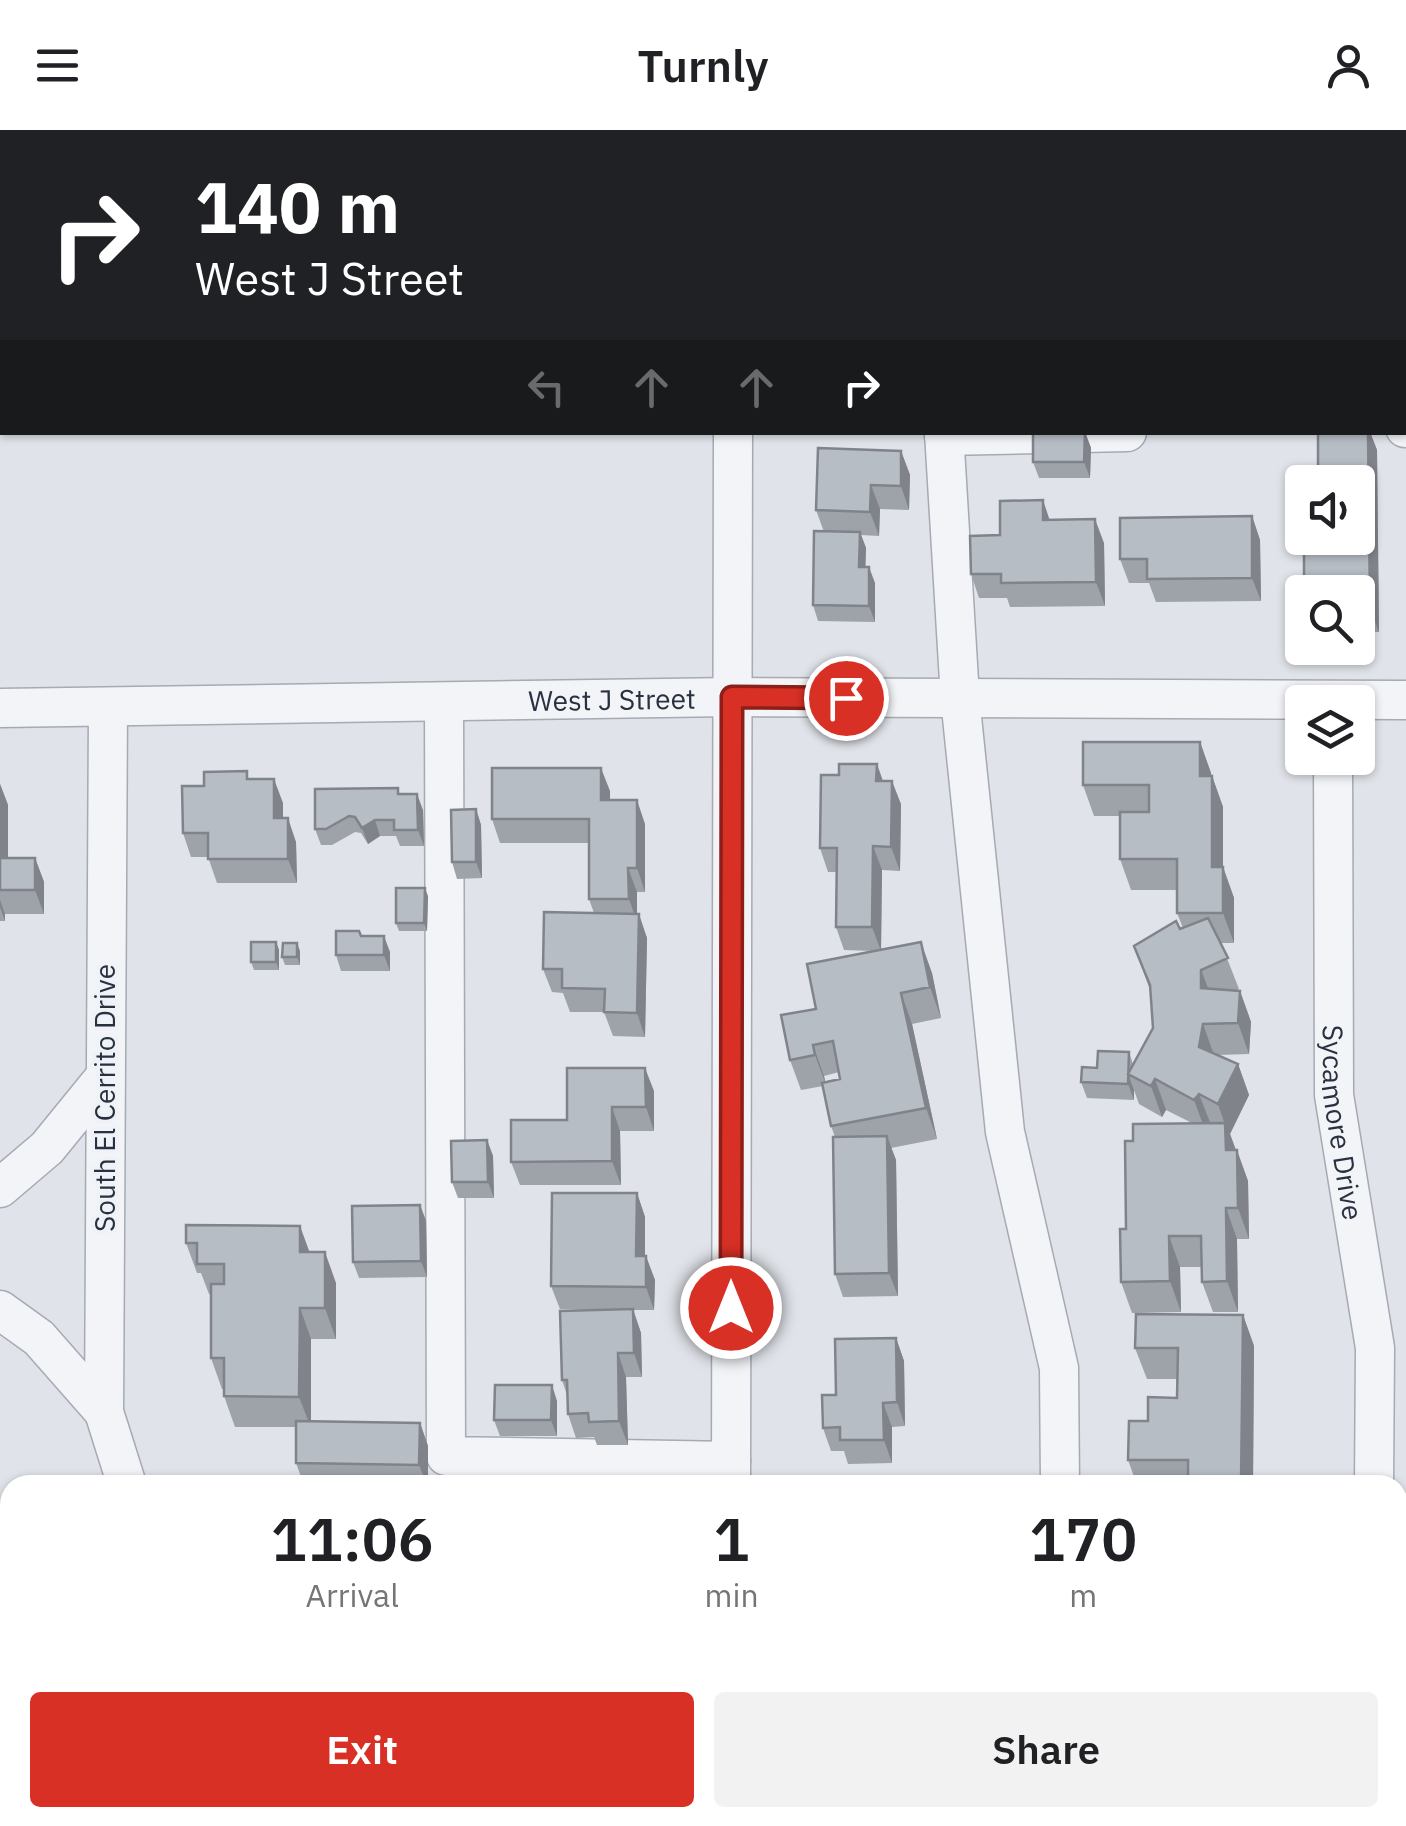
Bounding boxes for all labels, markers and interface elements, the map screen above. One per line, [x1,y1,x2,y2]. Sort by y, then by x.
text: Turnly [637,36,769,94]
icon: menu [30,38,85,93]
icon: person [1321,38,1376,93]
text: 140 m [195,161,400,252]
icon: right [30,170,160,300]
text: West J Street [195,249,464,307]
icon: left [519,360,574,415]
icon: ahead [624,360,679,415]
icon: ahead [729,360,784,415]
icon: right [834,360,889,415]
map controls [1285,465,1375,775]
button: sound [1285,465,1375,555]
button: search [1285,575,1375,665]
pin [804,656,889,741]
icon: arrive [819,671,874,726]
street label: West J Street [528,679,696,719]
button: layers [1285,685,1375,775]
street label: South El Cerrito Drive [86,964,123,1232]
street label: Sycamore Drive [1314,1025,1372,1223]
position arrow [679,1256,783,1360]
text: 11:06 [271,1499,434,1578]
text: 1 [714,1499,750,1578]
text: 170 [1029,1499,1137,1578]
text: Arrival [306,1574,399,1616]
text: min [704,1574,759,1616]
text: m [1069,1574,1097,1616]
button: Exit [30,1692,694,1807]
button: Share [714,1692,1378,1807]

